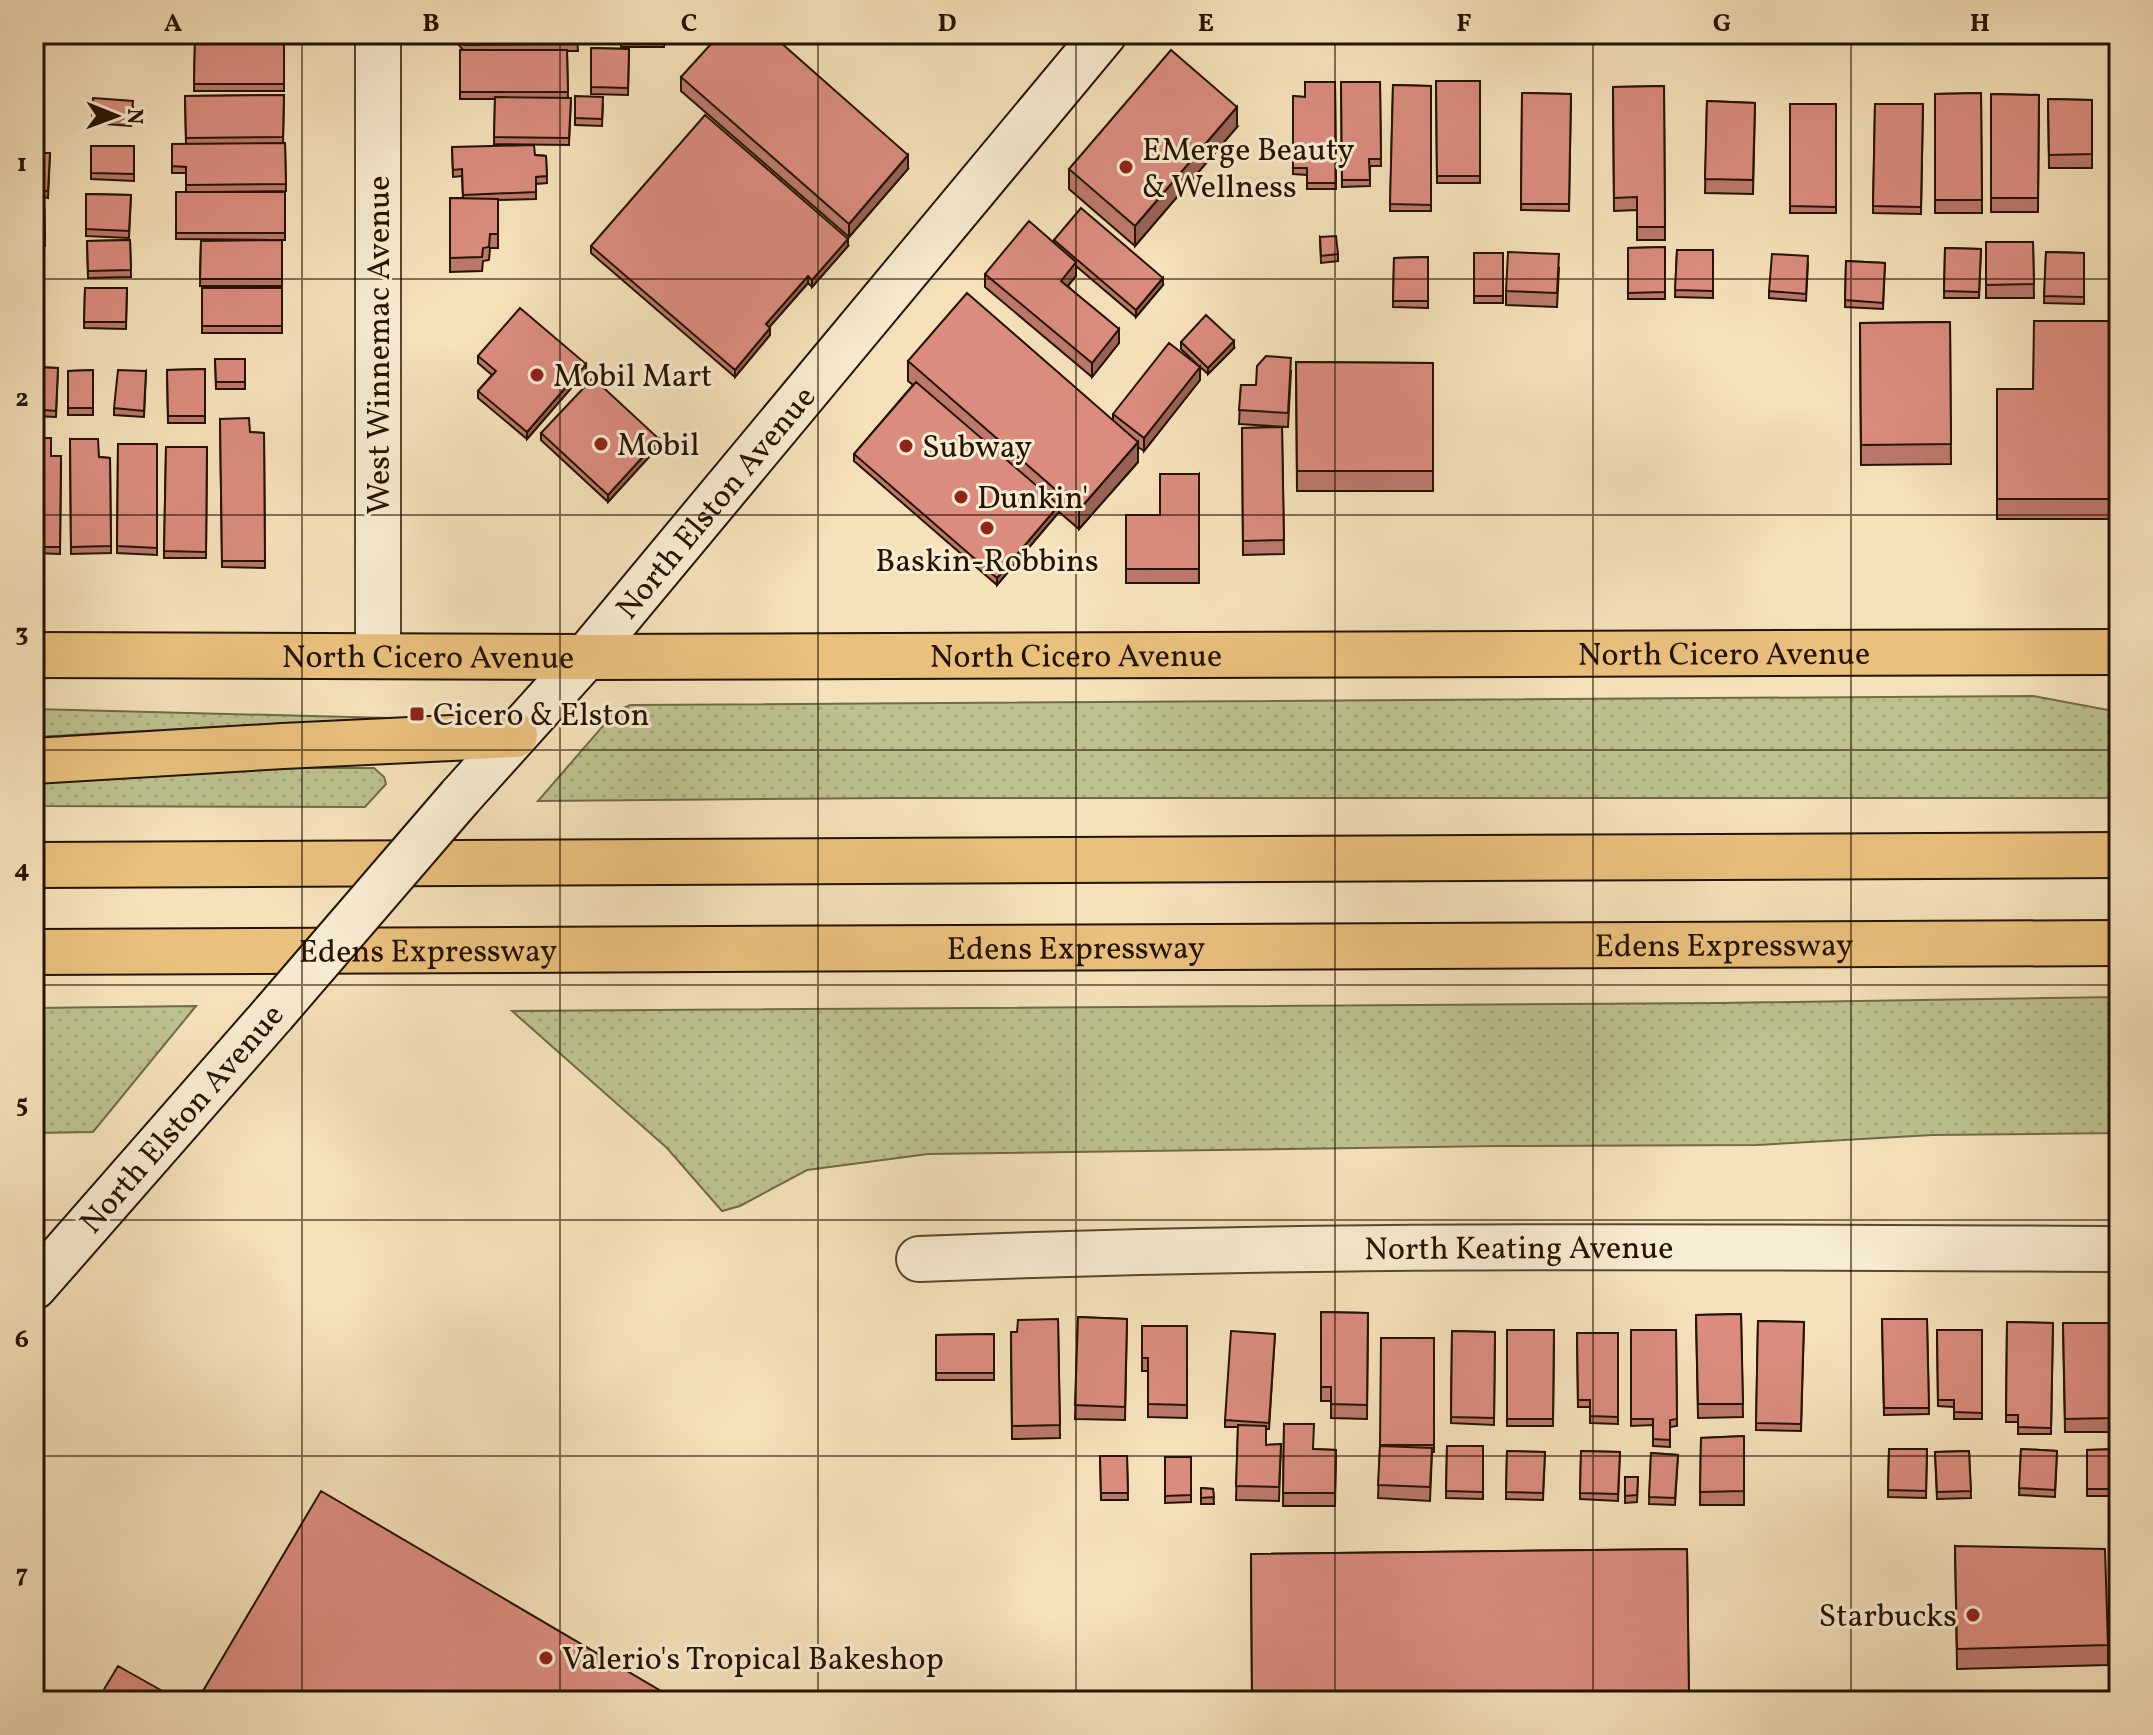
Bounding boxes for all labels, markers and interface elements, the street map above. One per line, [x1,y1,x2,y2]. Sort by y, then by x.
text: A [164,6,183,42]
text: B [422,6,440,42]
text: C [681,6,697,42]
text: D [937,6,957,42]
text: E [1198,6,1214,42]
text: F [1456,6,1472,42]
text: G [1713,6,1731,42]
text: H [1970,6,1990,42]
north arrow [76,76,156,156]
text: N [118,108,149,125]
place label: EMerge Beauty & Wellness [1142,130,1355,211]
text: 1 [17,146,27,182]
marker: EMerge Beauty & Wellness [1117,158,1135,176]
street label: West Winnemac Avenue [359,176,403,514]
place label: Mobil Mart [553,356,712,400]
marker: Mobil Mart [528,366,546,384]
street label: North Elston Avenue [607,378,827,630]
text: 2 [15,381,29,417]
place label: Mobil [617,425,700,469]
place label: Subway [922,427,1032,471]
marker: Mobil [592,435,610,453]
marker: Subway [897,437,915,455]
place label: Dunkin' [977,478,1088,522]
marker: Dunkin' [952,488,970,506]
marker: Baskin-Robbins [978,519,996,537]
place label: Baskin-Robbins [875,541,1099,585]
text: 3 [15,616,29,652]
street label: North Cicero Avenue [1578,634,1870,679]
street label: North Cicero Avenue [930,636,1222,681]
street label: North Cicero Avenue [282,637,574,682]
place label: Cicero & Elston [433,695,650,739]
marker: Cicero & Elston [408,705,426,723]
text: 4 [14,852,30,888]
street label: Edens Expressway [1595,925,1853,970]
street label: Edens Expressway [947,928,1205,973]
street label: Edens Expressway [299,931,557,976]
street label: North Elston Avenue [71,996,295,1244]
text: 5 [16,1087,28,1123]
street label: North Keating Avenue [1364,1228,1674,1273]
text: 6 [15,1322,29,1358]
text: 7 [16,1557,28,1593]
place label: Starbucks [1819,1596,1957,1640]
marker: Starbucks [1964,1606,1982,1624]
place label: Valerio's Tropical Bakeshop [562,1639,944,1683]
marker: Valerio's Tropical Bakeshop [537,1649,555,1667]

